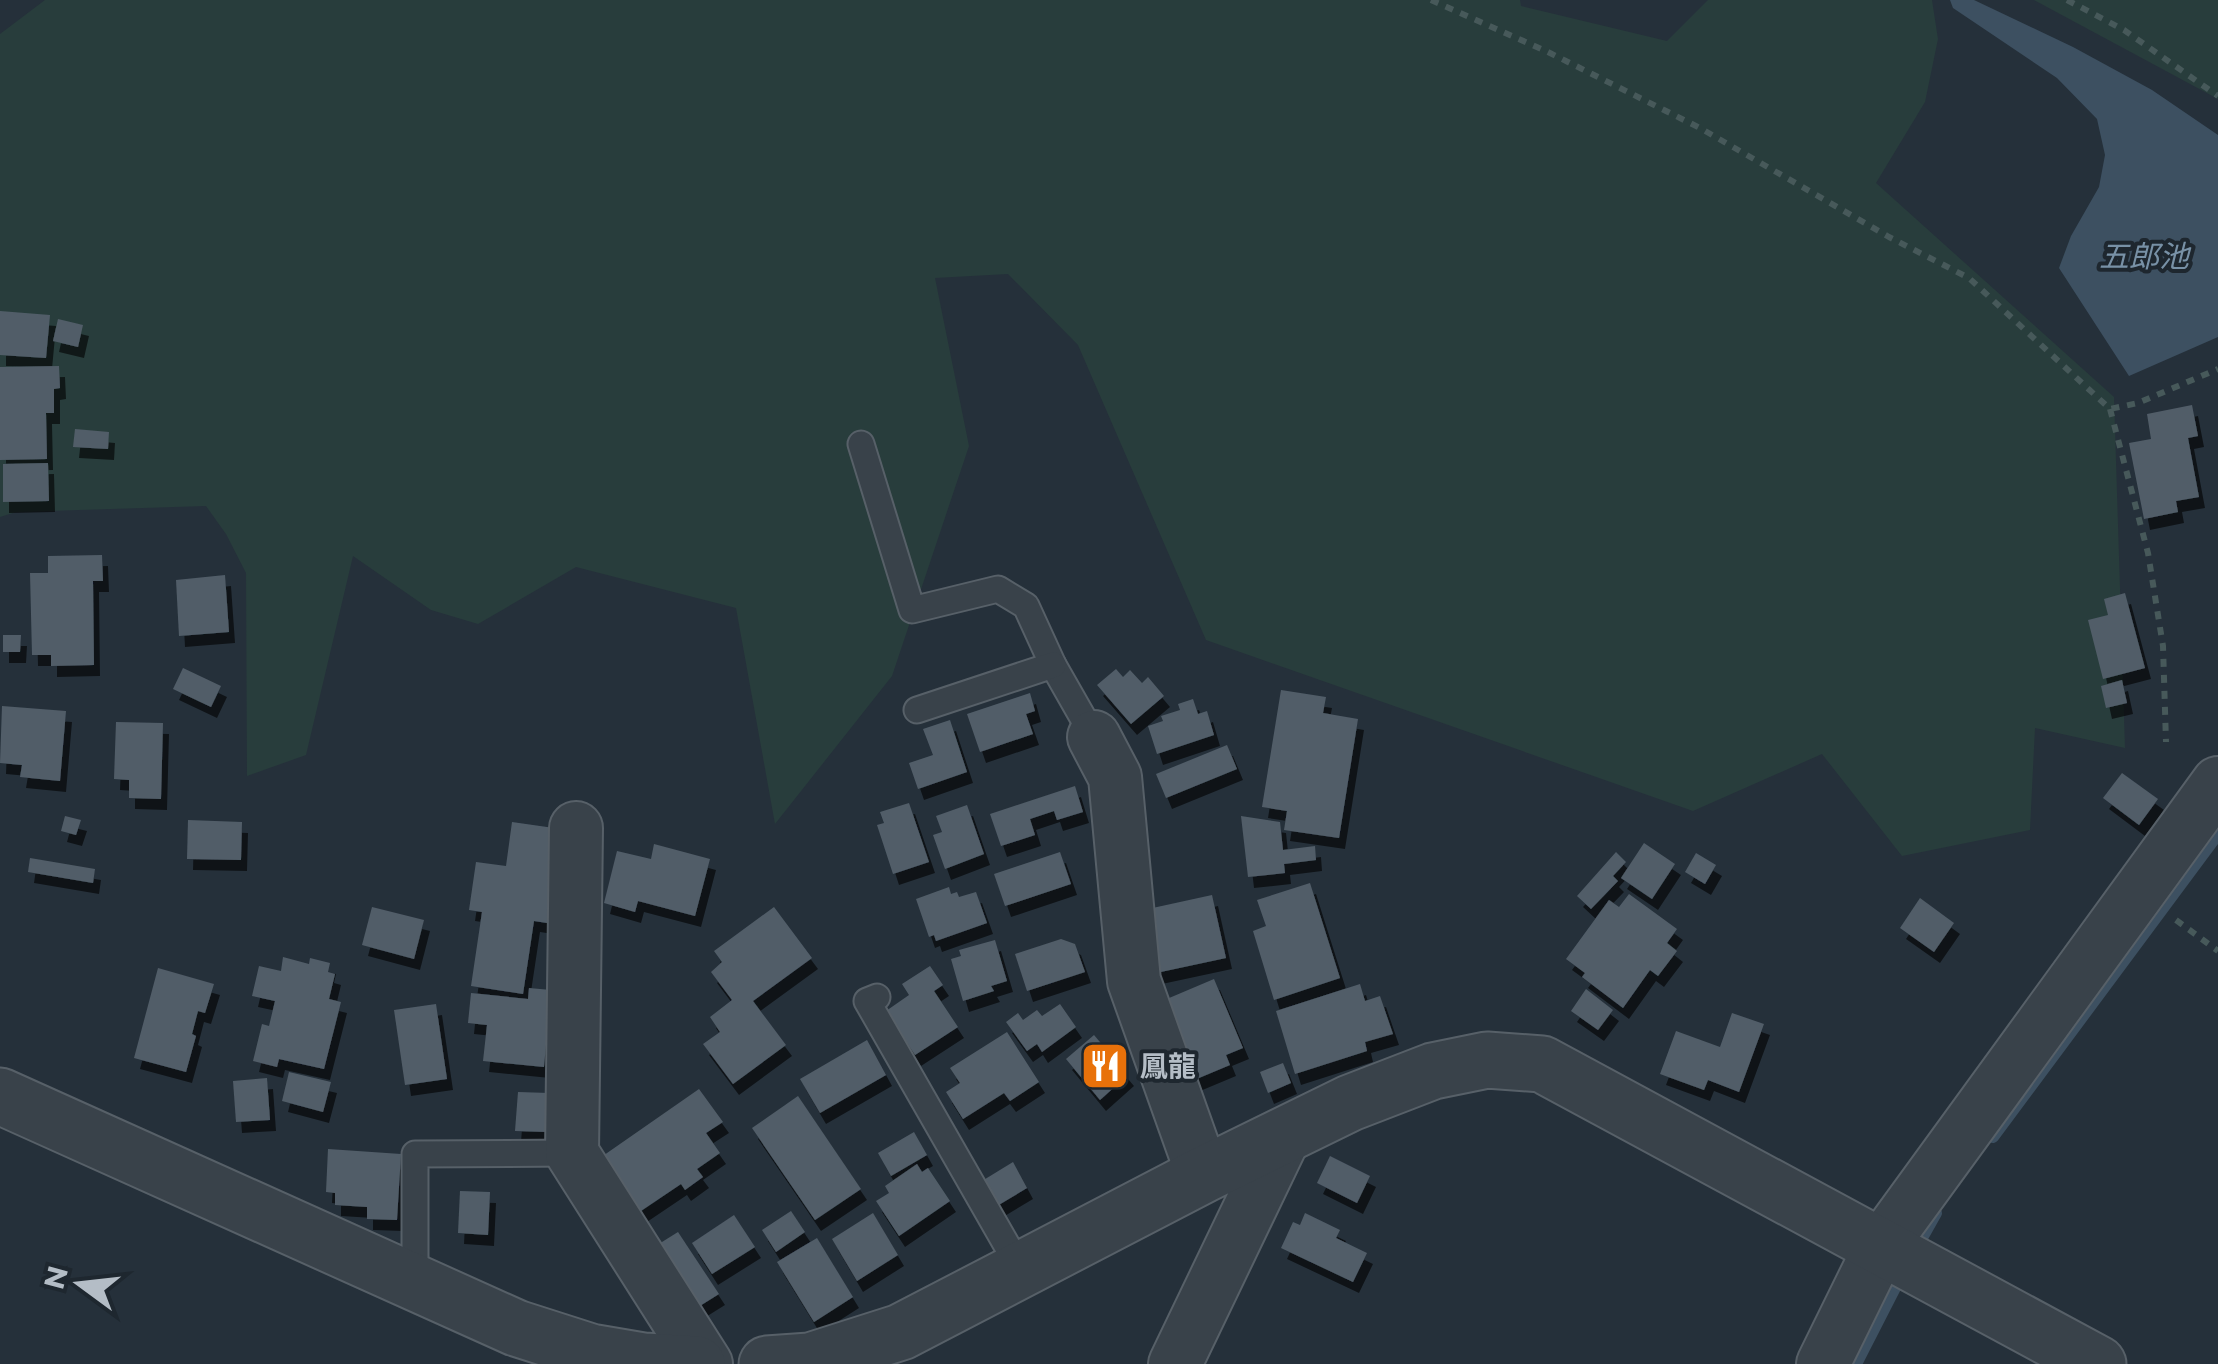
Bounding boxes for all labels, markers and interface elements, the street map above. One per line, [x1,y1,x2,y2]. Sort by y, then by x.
water label: 五郎池 [2099,238,2192,275]
restaurant icon: 鳳龍 [1079,1040,1131,1092]
place label: 鳳龍 [1140,1049,1196,1083]
north arrow [30,1234,130,1334]
text: N [37,1262,75,1293]

